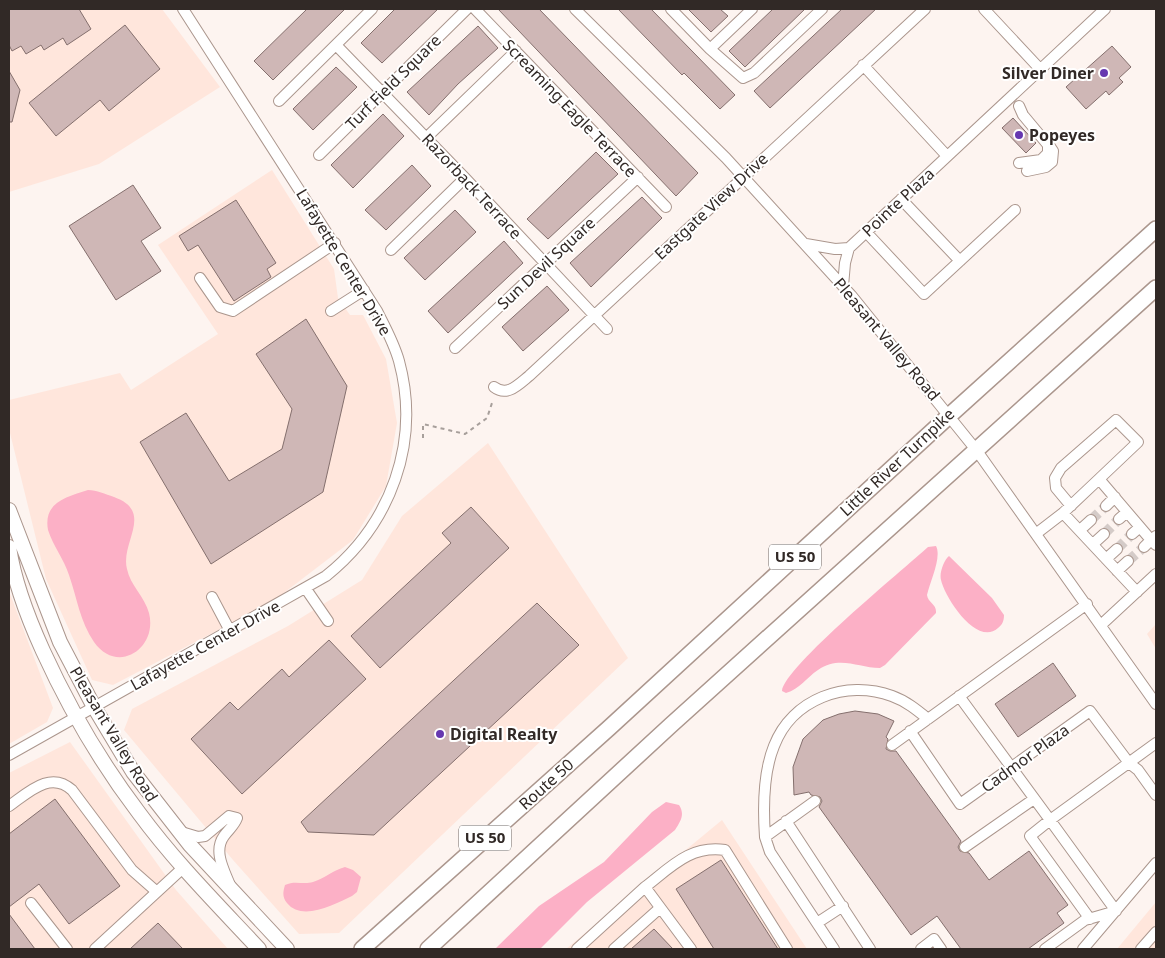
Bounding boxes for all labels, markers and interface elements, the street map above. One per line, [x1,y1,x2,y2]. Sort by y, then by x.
street label: Turf Field Square [340,29,446,135]
street label: Screaming Eagle Terrace [498,34,642,182]
place label: Silver Diner [1002,62,1094,84]
marker: Silver Diner [1098,67,1110,79]
place label: Popeyes [1029,124,1095,146]
street label: Razorback Terrace [417,128,527,244]
marker: Popeyes [1013,129,1025,141]
street label: Eastgate View Drive [649,148,773,264]
street label: Pointe Plaza [857,163,939,241]
street label: Lafayette Center Drive [291,184,397,340]
street label: Sun Devil Square [492,212,600,314]
street label: Pleasant Valley Road [829,273,945,405]
street label: Little River Turnpike [835,403,959,521]
road number: US 50 [769,544,821,570]
street label: Lafayette Center Drive [126,595,284,695]
street label: Pleasant Valley Road [65,662,163,806]
street label: Cadmor Plaza [977,719,1073,797]
place label: Digital Realty [450,723,558,745]
marker: Digital Realty [434,728,446,740]
street label: Route 50 [514,753,578,815]
road number: US 50 [459,826,511,850]

